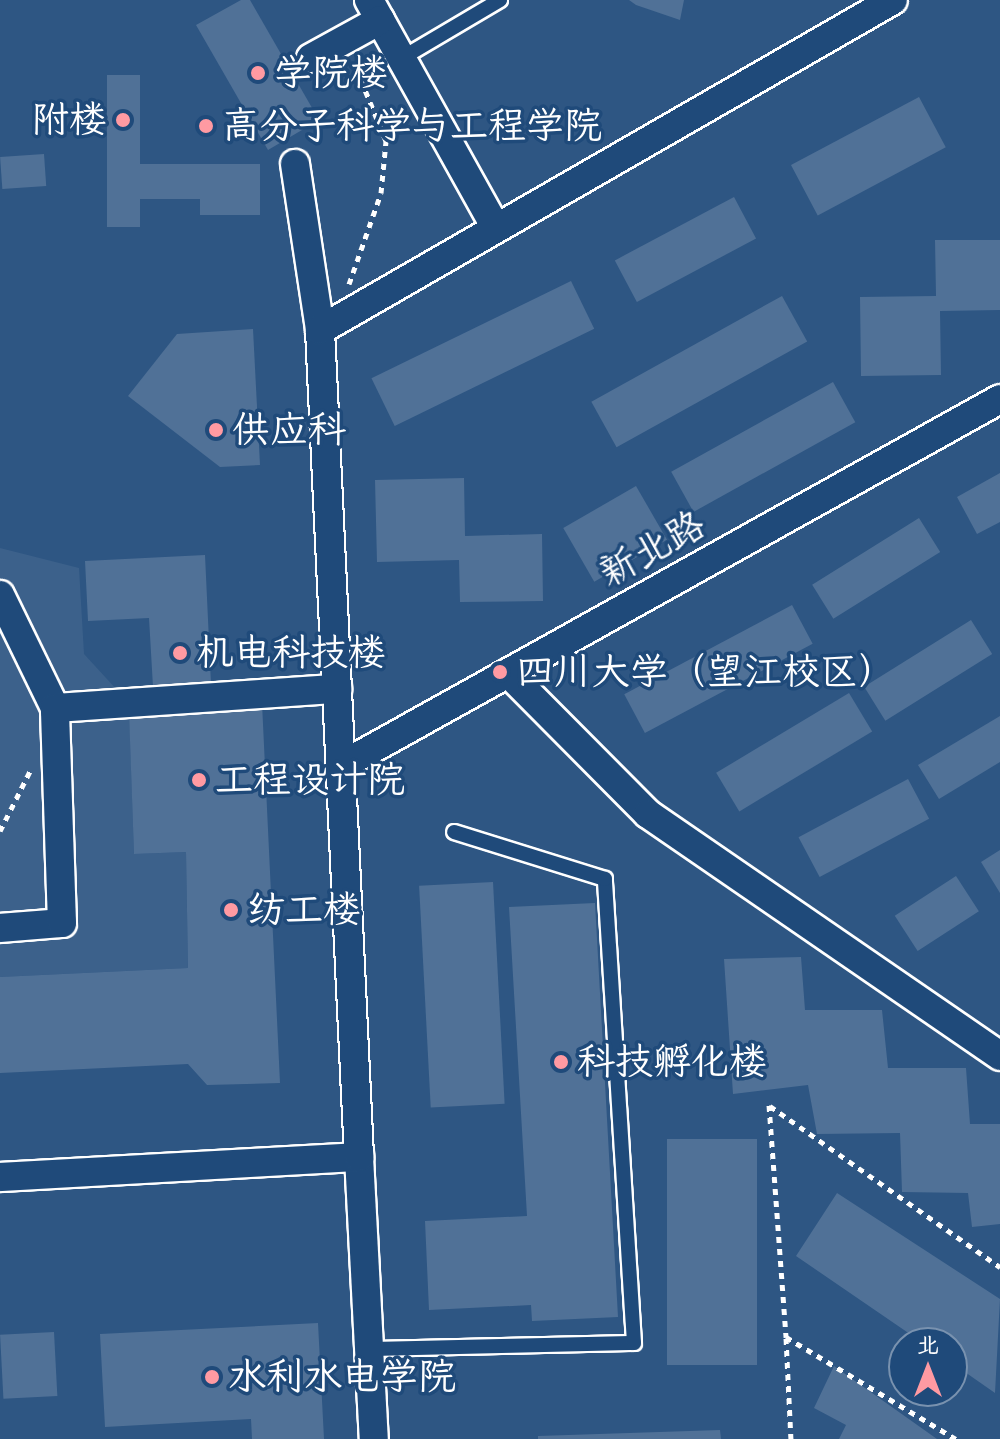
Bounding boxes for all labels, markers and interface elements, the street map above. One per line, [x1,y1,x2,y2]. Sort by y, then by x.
place label: 学院楼 [274,50,388,96]
marker: 学院楼 [249,64,267,82]
place label: 附楼 [31,97,107,143]
place label: 高分子科学与工程学院 [222,103,602,149]
marker: 附楼 [114,111,132,129]
marker: 高分子科学与工程学院 [197,117,215,135]
place label: 供应科 [232,407,346,453]
marker: 供应科 [207,421,225,439]
street label: 新北路 [591,501,713,597]
place label: 机电科技楼 [196,630,386,676]
marker: 机电科技楼 [171,644,189,662]
place label: 四川大学（望江校区） [516,649,896,695]
marker: 四川大学（望江校区） [491,663,509,681]
place label: 工程设计院 [215,757,405,803]
marker: 工程设计院 [190,771,208,789]
place label: 纺工楼 [247,887,361,933]
marker: 纺工楼 [222,901,240,919]
place label: 科技孵化楼 [577,1039,767,1085]
marker: 科技孵化楼 [552,1053,570,1071]
north arrow [888,1327,968,1407]
text: 北 [917,1331,939,1359]
place label: 水利水电学院 [228,1354,456,1400]
marker: 水利水电学院 [203,1368,221,1386]

